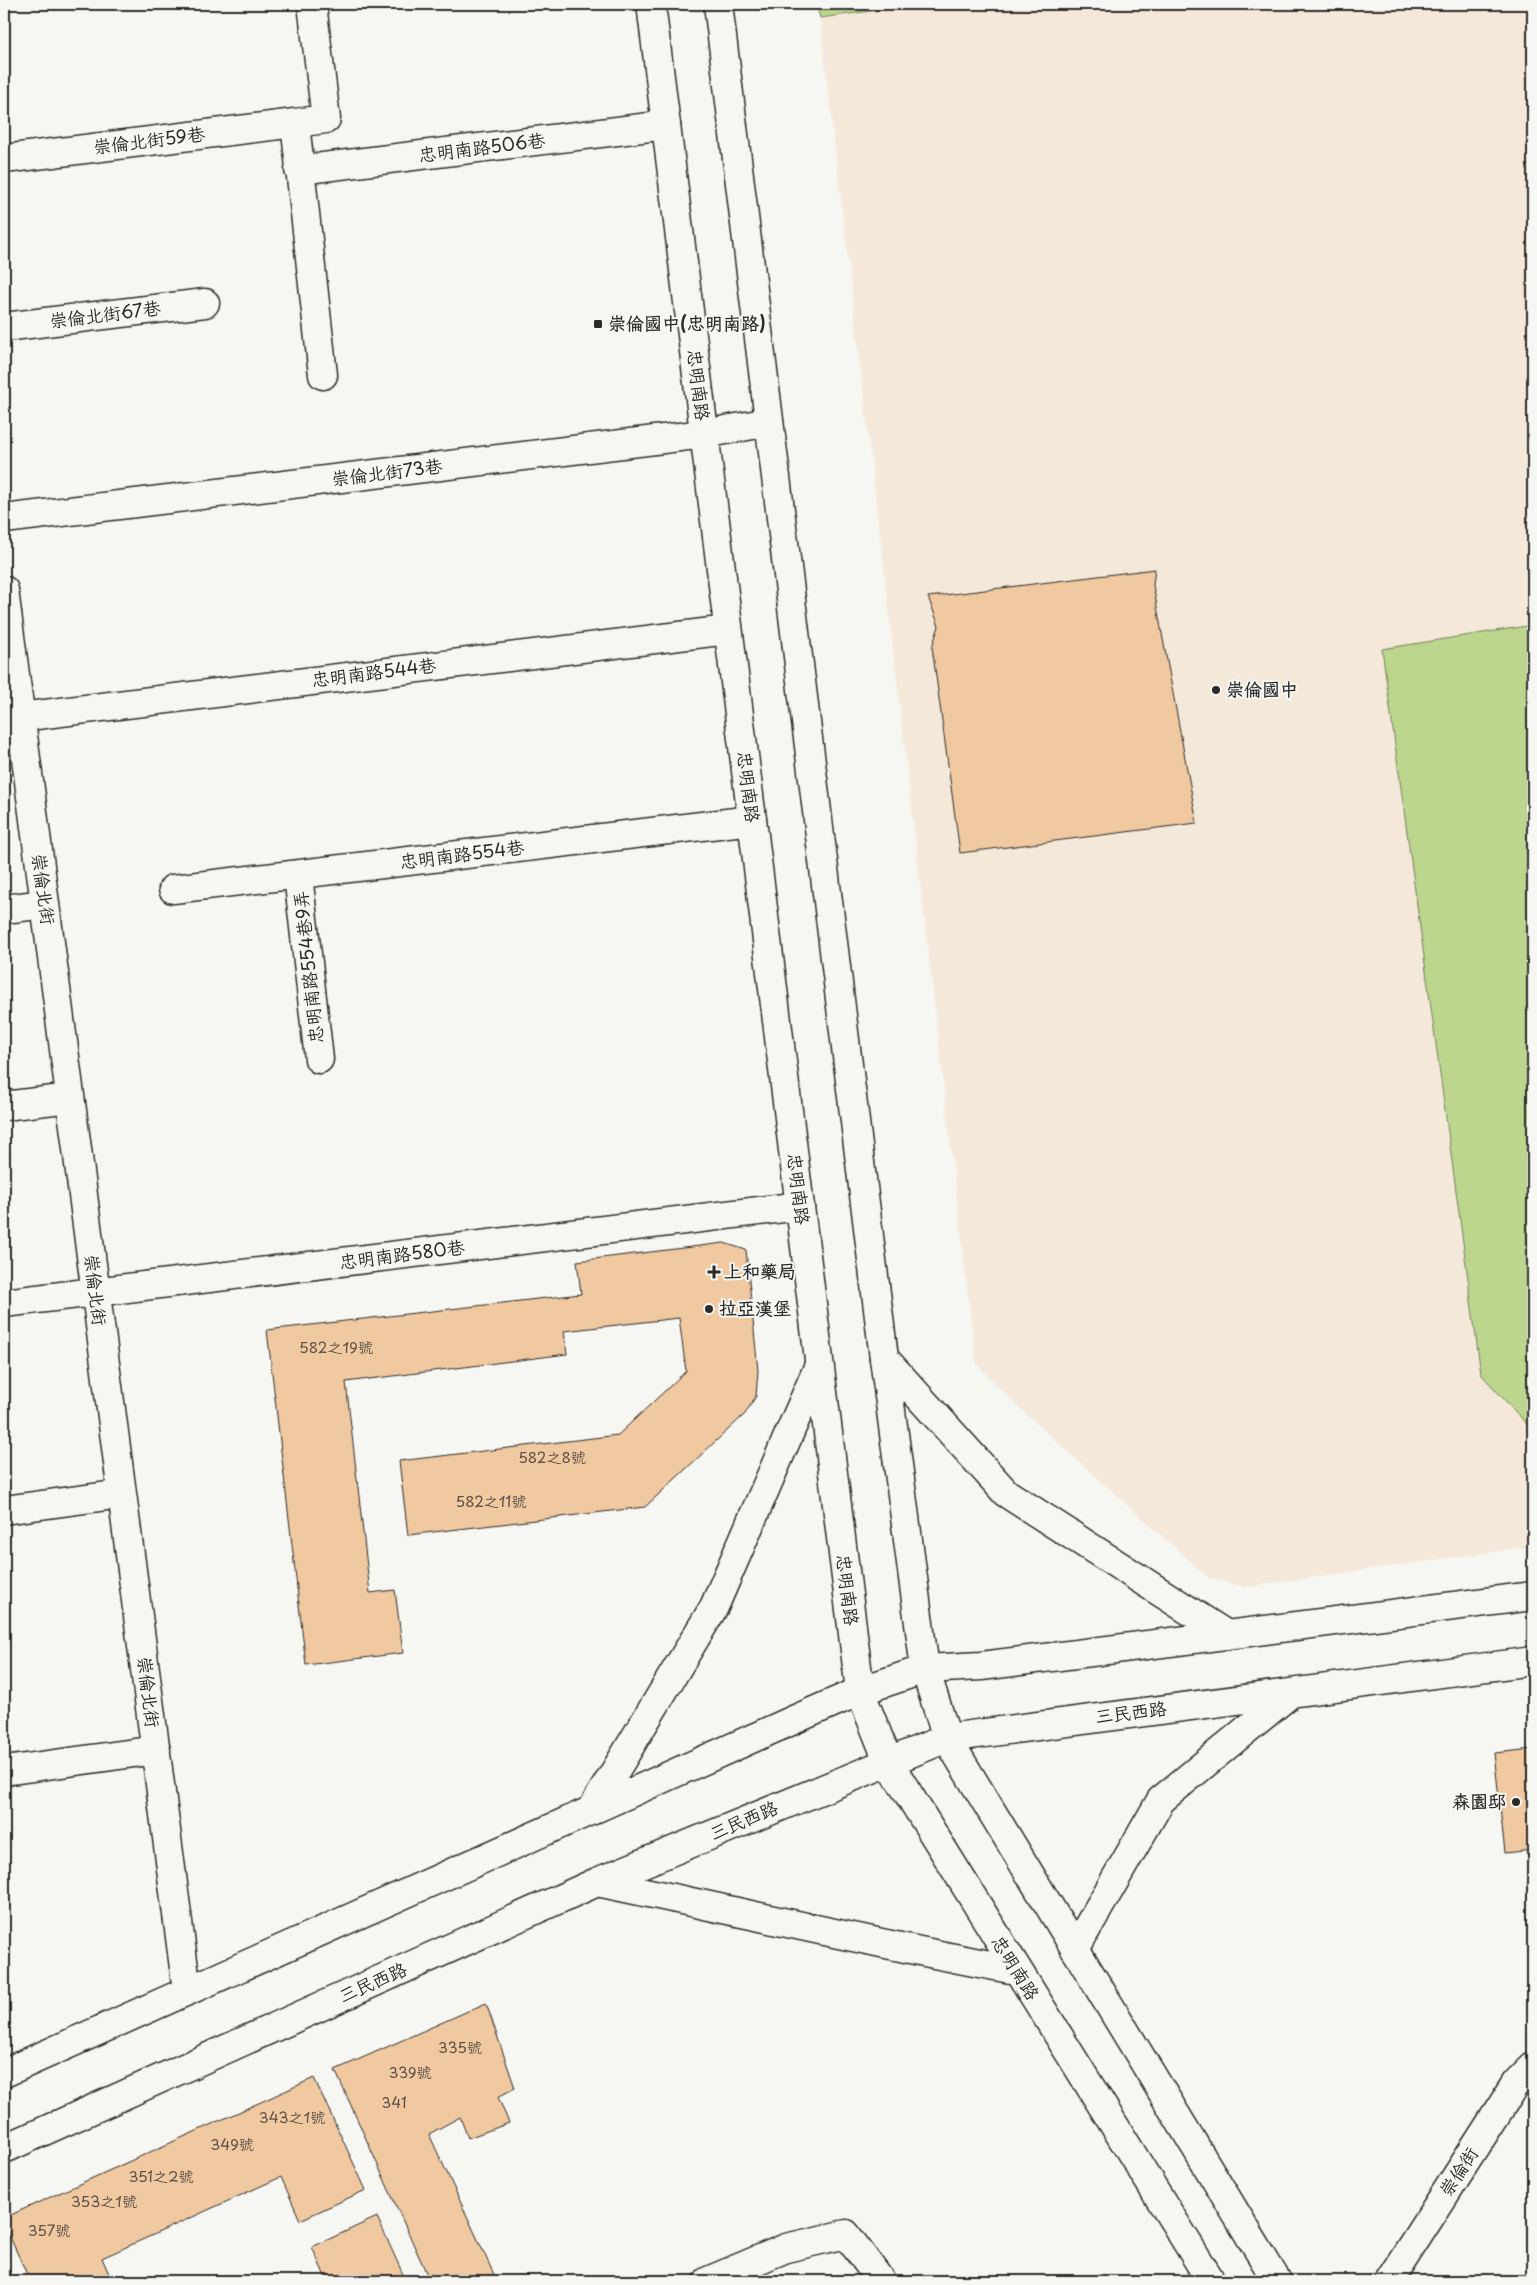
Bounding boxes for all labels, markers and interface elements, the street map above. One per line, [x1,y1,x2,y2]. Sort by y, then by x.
street label: 崇倫北街59巷 [91,119,206,160]
street label: 忠明南路506巷 [417,125,547,168]
street label: 崇倫北街67巷 [48,293,162,334]
place label: 崇倫國中(忠明南路) [608,309,766,336]
marker: 崇倫國中(忠明南路) [592,318,604,330]
street label: 忠明南路 [682,347,717,422]
street label: 崇倫北街73巷 [330,451,444,492]
street label: 忠明南路544巷 [310,650,438,693]
place label: 崇倫國中 [1226,675,1298,702]
marker: 崇倫國中 [1210,684,1222,696]
street label: 忠明南路 [732,749,767,824]
street label: 忠明南路554巷 [398,832,526,875]
street label: 崇倫北街 [26,851,63,926]
street label: 忠明南路554巷9弄 [286,889,329,1045]
street label: 忠明南路 [782,1151,817,1226]
street label: 忠明南路580巷 [338,1232,466,1275]
street label: 崇倫北街 [79,1252,114,1327]
place label: 上和藥局 [724,1257,796,1284]
marker: 上和藥局 [708,1266,720,1278]
place label: 拉亞漢堡 [719,1294,791,1321]
marker: 拉亞漢堡 [703,1303,715,1315]
house number: 582之19號 [299,1335,373,1358]
house number: 582之8號 [518,1445,586,1468]
house number: 582之11號 [456,1489,526,1512]
street label: 忠明南路 [831,1552,866,1627]
street label: 崇倫北街 [132,1654,167,1729]
street label: 三民西路 [1093,1694,1168,1729]
place label: 森園邸 [1452,1787,1506,1814]
street label: 三民西路 [705,1793,782,1846]
marker: 森園邸 [1510,1796,1522,1808]
street label: 忠明南路 [986,1930,1047,2005]
street label: 三民西路 [334,1955,411,2009]
house number: 335號 [438,2035,482,2058]
house number: 339號 [388,2060,432,2083]
house number: 341 [381,2090,407,2113]
house number: 343之1號 [259,2105,325,2128]
house number: 349號 [210,2132,254,2155]
street label: 崇倫街 [1432,2141,1484,2201]
house number: 351之2號 [128,2164,194,2187]
house number: 353之1號 [71,2189,137,2212]
house number: 357號 [28,2218,70,2241]

